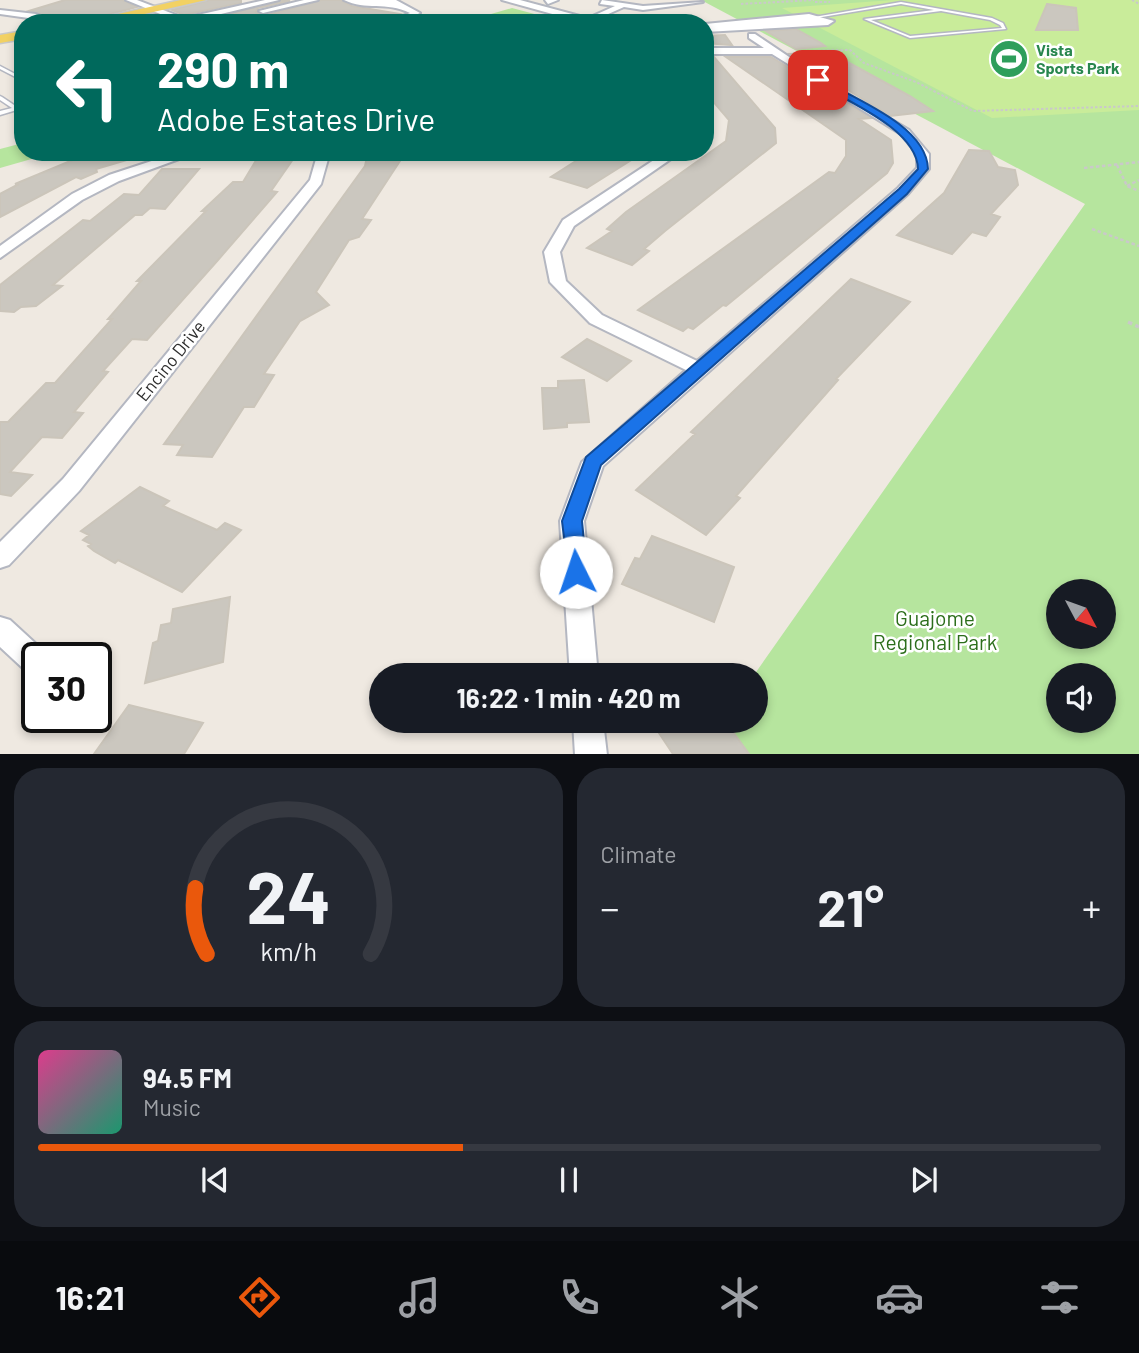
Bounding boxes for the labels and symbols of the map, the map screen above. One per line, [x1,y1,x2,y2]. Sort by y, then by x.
sports icon: Vista Sports Park [988,38,1030,80]
place label: Vista Sports Park [1036,40,1120,77]
pin [788,50,848,110]
street label: Encino Drive [131,316,209,405]
position arrow [539,535,613,609]
north arrow [1046,579,1116,649]
park label: Guajome Regional Park [873,605,997,654]
speed limit sign: 30 [21,642,112,733]

